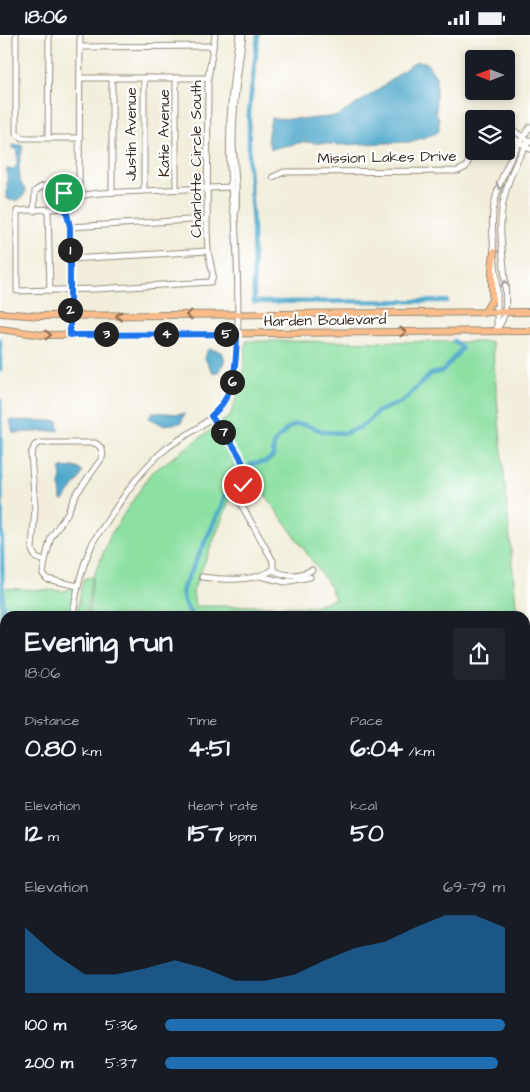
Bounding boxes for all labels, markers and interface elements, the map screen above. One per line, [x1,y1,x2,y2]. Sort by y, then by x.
text: 18:06 [25,4,67,31]
north arrow [465,50,515,100]
map controls [465,50,515,160]
street label: Charlotte Circle South [186,80,207,238]
street label: Justin Avenue [121,87,142,181]
street label: Katie Avenue [154,89,175,177]
button: layers [465,110,515,160]
street label: Mission Lakes Drive [317,146,457,169]
pin [43,172,85,214]
icon: arrive [50,179,78,207]
one-way arrow [496,181,506,190]
pin: 1 [58,237,82,263]
text: 1 [70,240,71,260]
one-way arrow [500,280,510,288]
pin: 2 [58,297,82,323]
text: 2 [66,300,75,320]
street label: Harden Boulevard [263,309,387,332]
one-way arrow [114,310,122,321]
one-way arrow [185,310,192,320]
pin: 3 [94,321,118,347]
pin: 4 [154,321,178,347]
pin: 5 [214,321,238,347]
text: 3 [103,324,110,344]
text: 4 [162,324,171,344]
text: 5 [222,324,231,344]
one-way arrow [400,327,407,337]
one-way arrow [45,330,53,340]
pin: 6 [220,369,244,395]
text: 6 [228,372,237,392]
pin: 7 [210,419,236,445]
text: 7 [219,422,228,442]
pin [222,464,264,506]
icon: check [229,471,257,499]
text: Evening run [25,623,173,662]
button: share [453,628,505,680]
text: 18:06 [25,662,60,684]
text: Distance [25,711,79,731]
text: Time [188,711,217,731]
text: Pace [350,711,383,731]
text: 0.80 [25,731,76,766]
text: 4:51 [188,731,230,766]
text: 6:04 [350,731,403,766]
text: km [76,742,101,762]
text: /km [403,742,434,762]
text: Elevation [25,796,80,816]
text: Heart rate [188,796,258,816]
text: kcal [350,796,377,816]
text: 12 [25,816,43,851]
text: 157 [188,816,224,851]
text: 50 [350,816,384,851]
text: m [43,827,59,847]
text: bpm [224,827,256,847]
text: Elevation [25,876,88,898]
text: 69–79 m [443,876,505,898]
text: 100 m [25,1014,66,1036]
text: 5:36 [105,1014,137,1036]
text: 200 m [25,1052,73,1074]
text: 5:37 [105,1052,137,1074]

